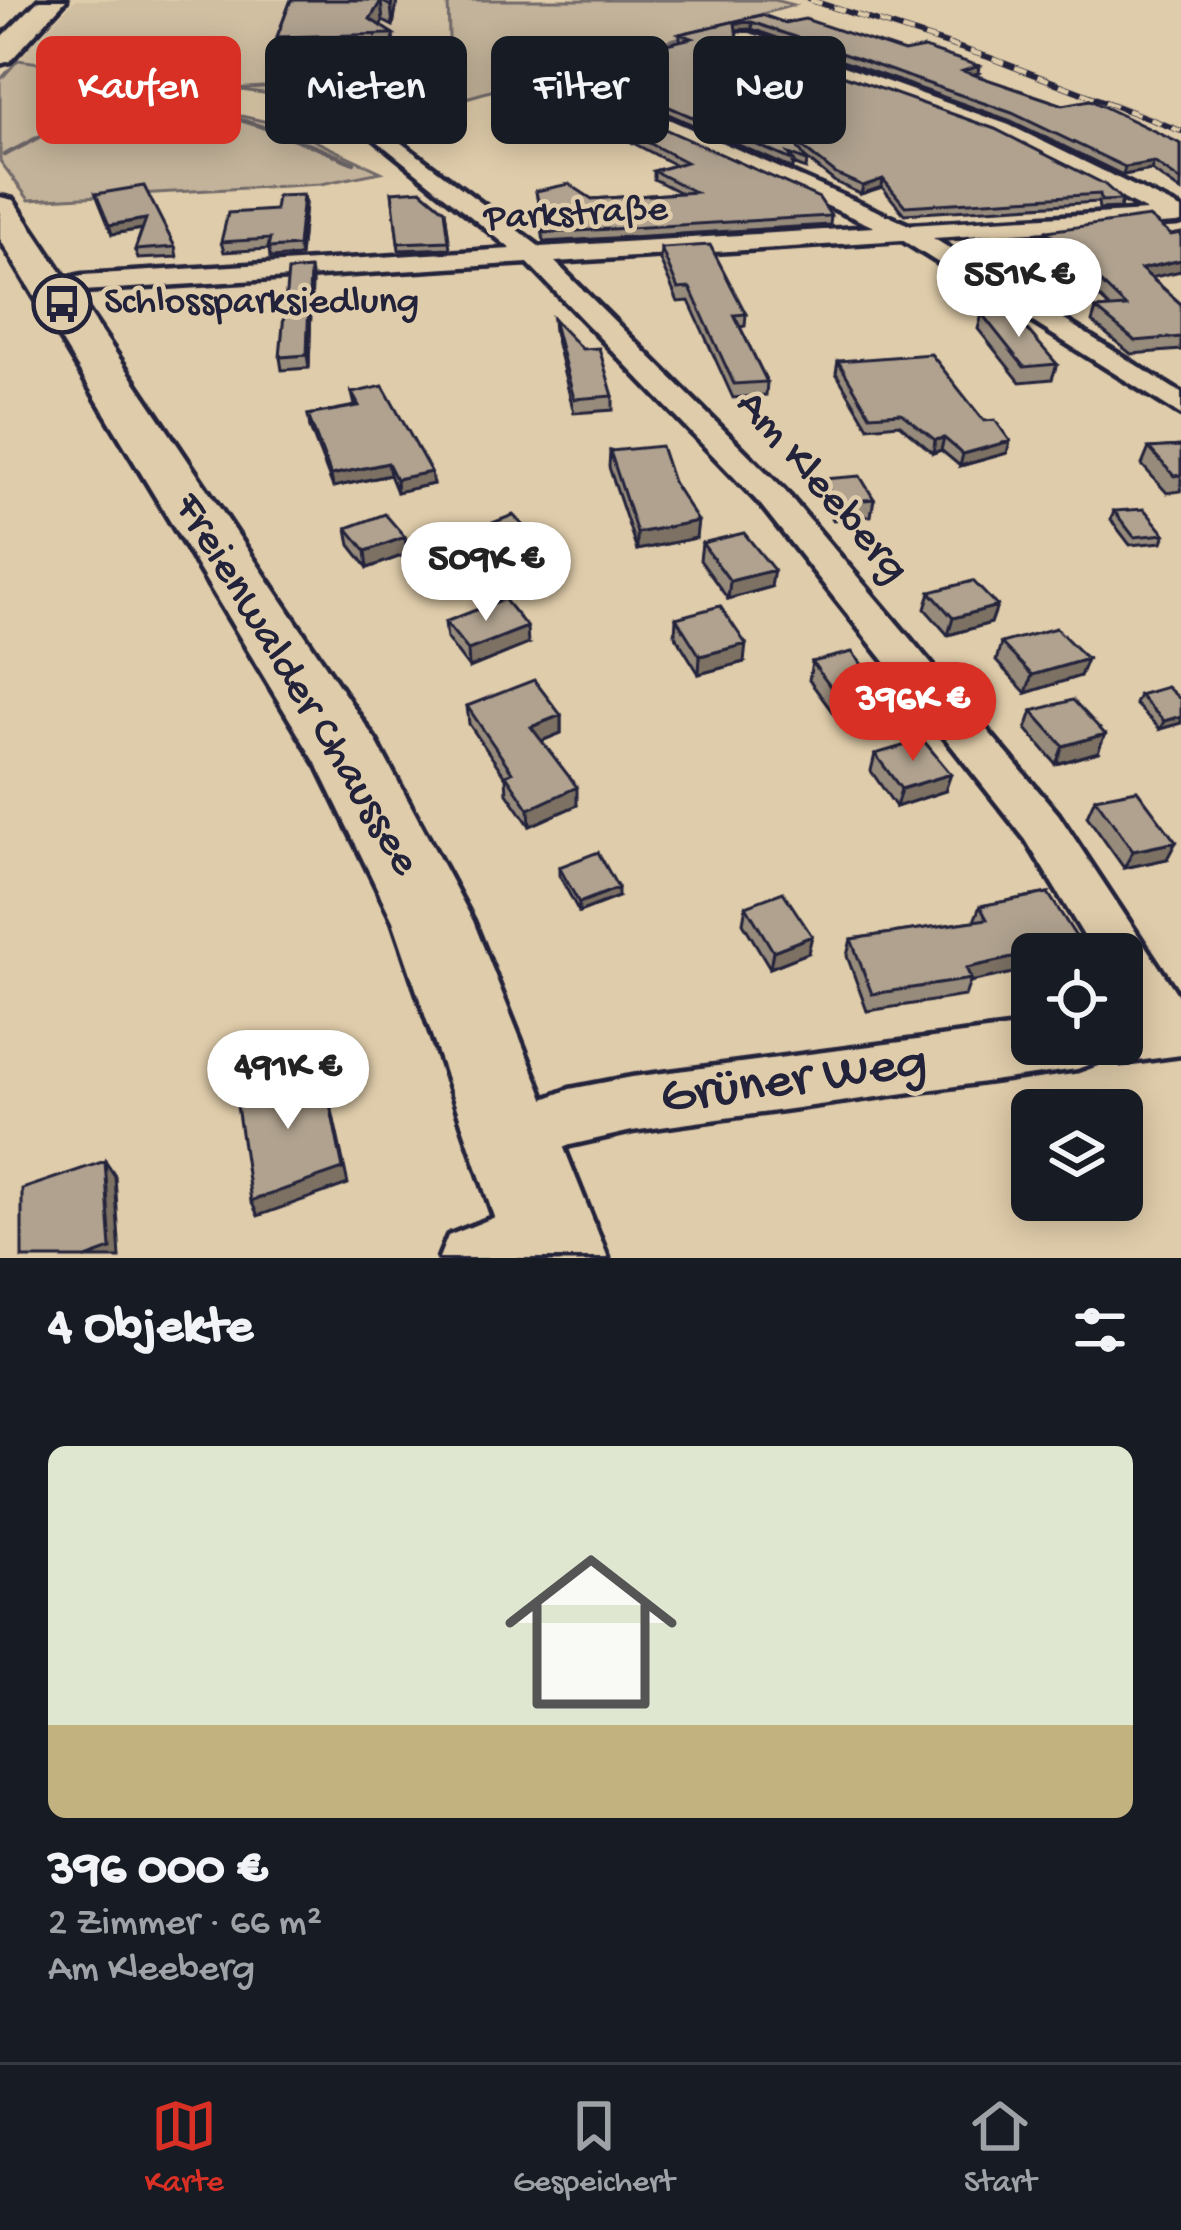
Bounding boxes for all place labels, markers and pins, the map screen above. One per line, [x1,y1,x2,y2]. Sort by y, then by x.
pin: 551K € [921,238,1117,340]
bus stop icon: Schlossparksiedlung [31,273,93,335]
place label: Schlossparksiedlung [104,281,419,327]
pin: 509K € [388,522,584,624]
pin: 396K € [815,662,1011,764]
pin: 491K € [190,1030,386,1132]

